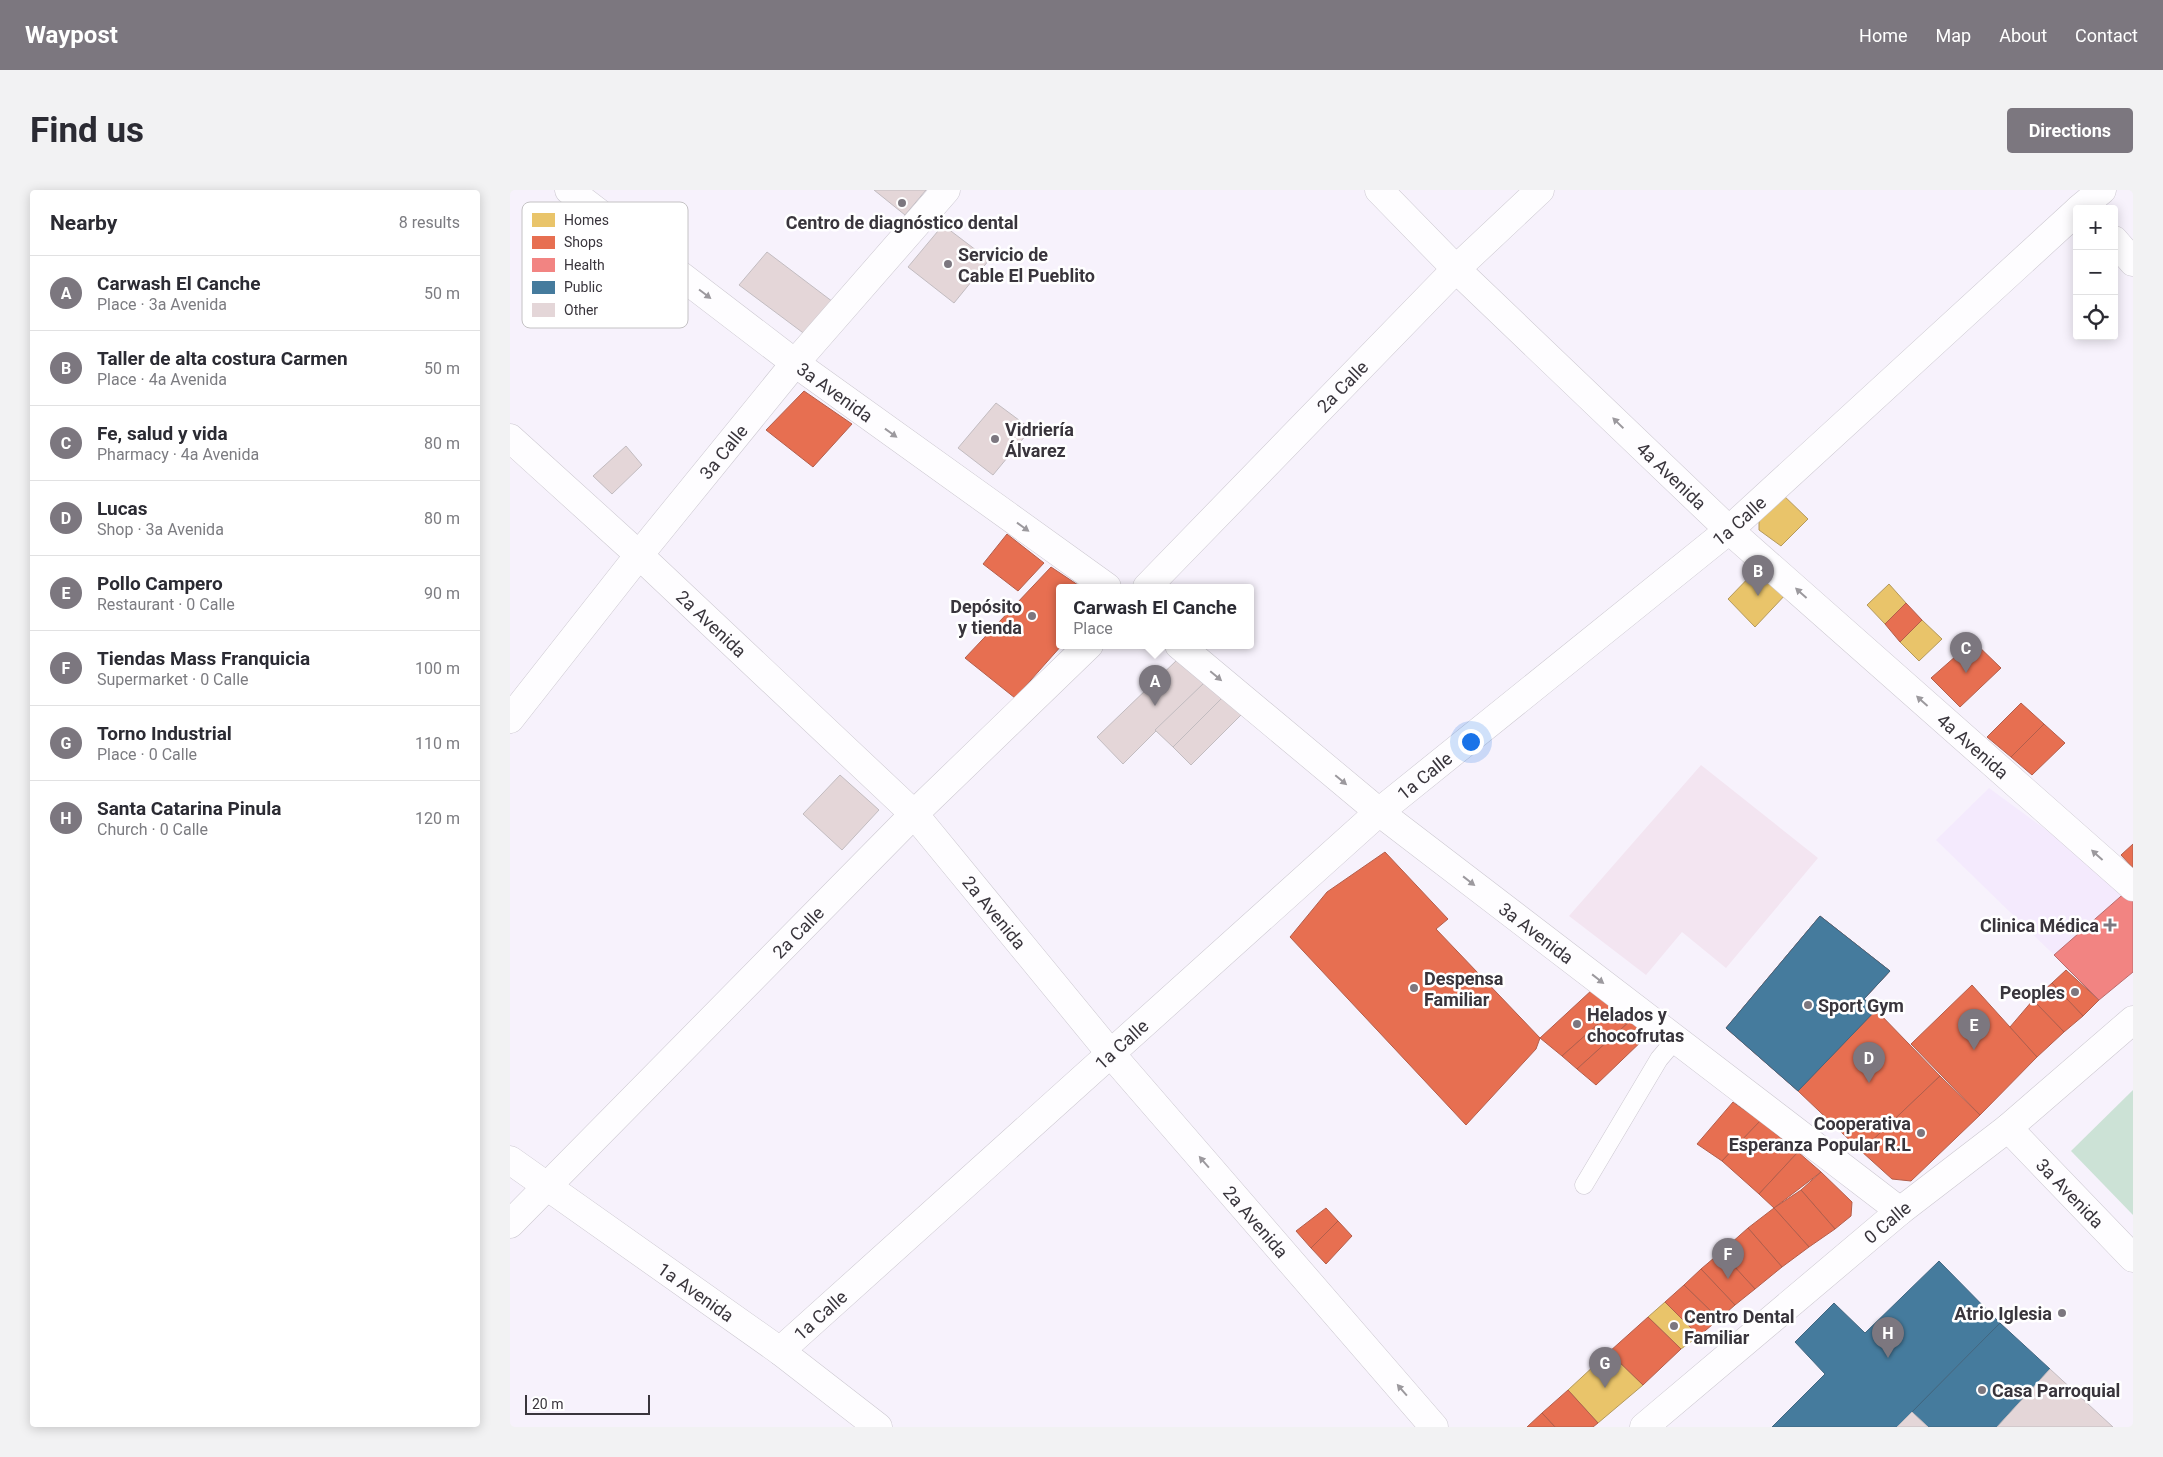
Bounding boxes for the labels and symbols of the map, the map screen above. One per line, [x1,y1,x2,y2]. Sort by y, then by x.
marker: Centro de diagnóstico dental [896,197,908,209]
legend [522,202,688,328]
text: Homes [564,212,609,228]
place label: Centro de diagnóstico dental [786,212,1018,233]
text: Shops [564,234,603,250]
place label: Servicio de Cable El Pueblito [958,244,1095,286]
text: Health [564,257,605,273]
marker: Servicio de Cable El Pueblito [942,258,954,270]
text: Public [564,279,603,295]
one-way arrow [698,289,712,299]
text: Other [564,302,598,318]
street label: 2a Calle [1312,356,1372,417]
street label: 3a Avenida [793,358,877,426]
one-way arrow [1612,417,1624,429]
place label: Vidriería Álvarez [1005,419,1074,461]
street label: 3a Calle [695,420,751,483]
one-way arrow [885,428,898,438]
marker: Vidriería Álvarez [989,433,1001,445]
street label: 4a Avenida [1633,437,1711,513]
street label: 1a Calle [1708,491,1770,550]
one-way arrow [1017,522,1030,532]
pin: B [1742,555,1774,596]
street label: 2a Avenida [672,586,751,661]
one-way arrow [1794,588,1807,599]
place label: Depósito y tienda [950,596,1022,638]
marker: Depósito y tienda [1026,610,1038,622]
pin: C [1950,632,1982,673]
pin: A [1139,665,1171,706]
one-way arrow [1210,670,1222,682]
one-way arrow [1917,695,1929,707]
street label: 4a Avenida [1933,709,2013,783]
your location [1458,729,1484,755]
street label: 1a Calle [1393,747,1456,804]
one-way arrow [1335,774,1347,786]
one-way arrow [2091,849,2103,861]
street label: 2a Avenida [959,871,1031,953]
one-way arrow [1462,875,1475,886]
street label: 3a Avenida [1495,898,1578,968]
street label: 2a Calle [768,902,828,962]
place label: Clinica Médica [1980,915,2099,936]
marker: Clinica Médica [2103,918,2117,932]
place label: Despensa Familiar [1424,968,1504,1010]
one-way arrow [1591,974,1604,985]
marker: Despensa Familiar [1408,982,1420,994]
place label: Peoples [2000,982,2065,1003]
marker: Peoples [2069,986,2081,998]
place label: Sport Gym [1818,995,1904,1016]
marker: Sport Gym [1802,999,1814,1011]
place label: Helados y chocofrutas [1587,1004,1684,1046]
pin: E [1958,1009,1990,1050]
street label: 1a Calle [1090,1015,1152,1073]
marker: Helados y chocofrutas [1571,1018,1583,1030]
pin: D [1853,1042,1885,1083]
place label: Cooperativa Esperanza Popular R.L [1729,1113,1911,1155]
marker: Cooperativa Esperanza Popular R.L [1915,1127,1927,1139]
street label: 3a Avenida [2032,1154,2108,1232]
one-way arrow [1199,1155,1210,1168]
street label: 2a Avenida [1219,1181,1293,1262]
street label: 0 Calle [1859,1196,1915,1248]
pin: F [1712,1238,1744,1279]
street label: 1a Avenida [654,1258,738,1326]
street label: 1a Calle [789,1286,851,1344]
place label: Atrio Iglesia [1954,1303,2052,1324]
place label: Centro Dental Familiar [1684,1306,1795,1348]
marker: Atrio Iglesia [2056,1307,2068,1319]
pin: H [1872,1317,1904,1358]
marker: Centro Dental Familiar [1668,1320,1680,1332]
pin: G [1589,1347,1621,1388]
place label: Casa Parroquial [1992,1380,2120,1401]
one-way arrow [1397,1384,1408,1397]
marker: Casa Parroquial [1976,1384,1988,1396]
scale bar [525,1392,650,1415]

